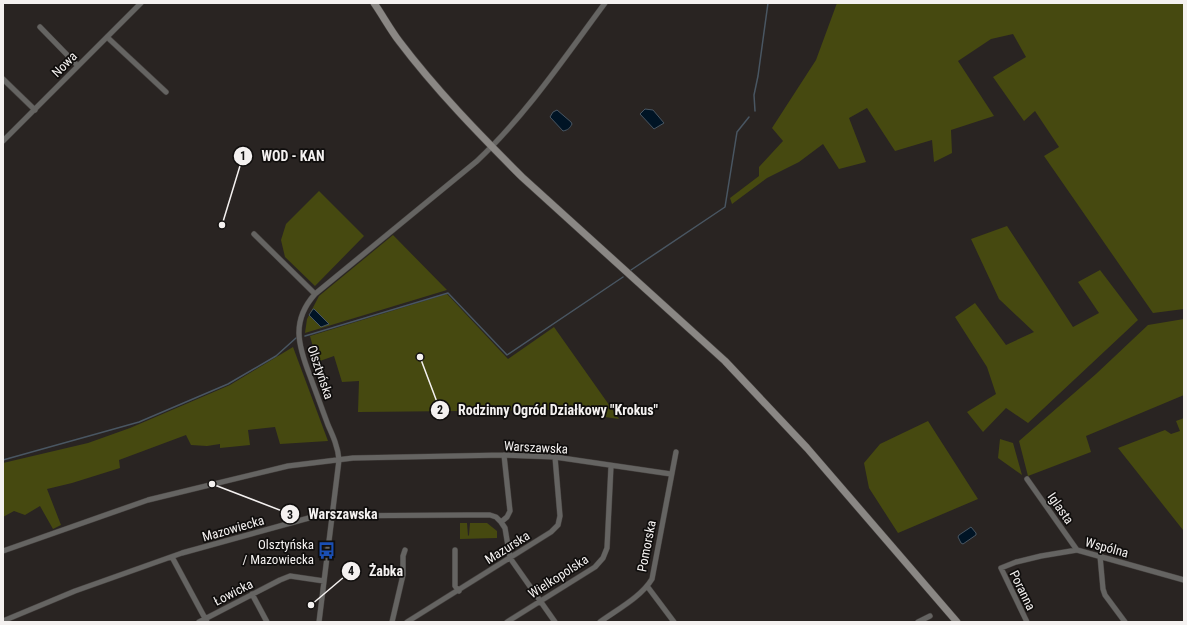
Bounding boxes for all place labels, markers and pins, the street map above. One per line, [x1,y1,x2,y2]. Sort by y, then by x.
callout: WOD - KAN [233,143,332,169]
callout: Rodzinny Ogród Działkowy "Krokus" [430,397,666,423]
callout: Warszawska [280,501,386,527]
place label: Olsztyńska / Mazowiecka [242,537,314,567]
bus stop icon: Olsztyńska / Mazowiecka [317,541,337,561]
callout: Żabka [341,558,411,584]

